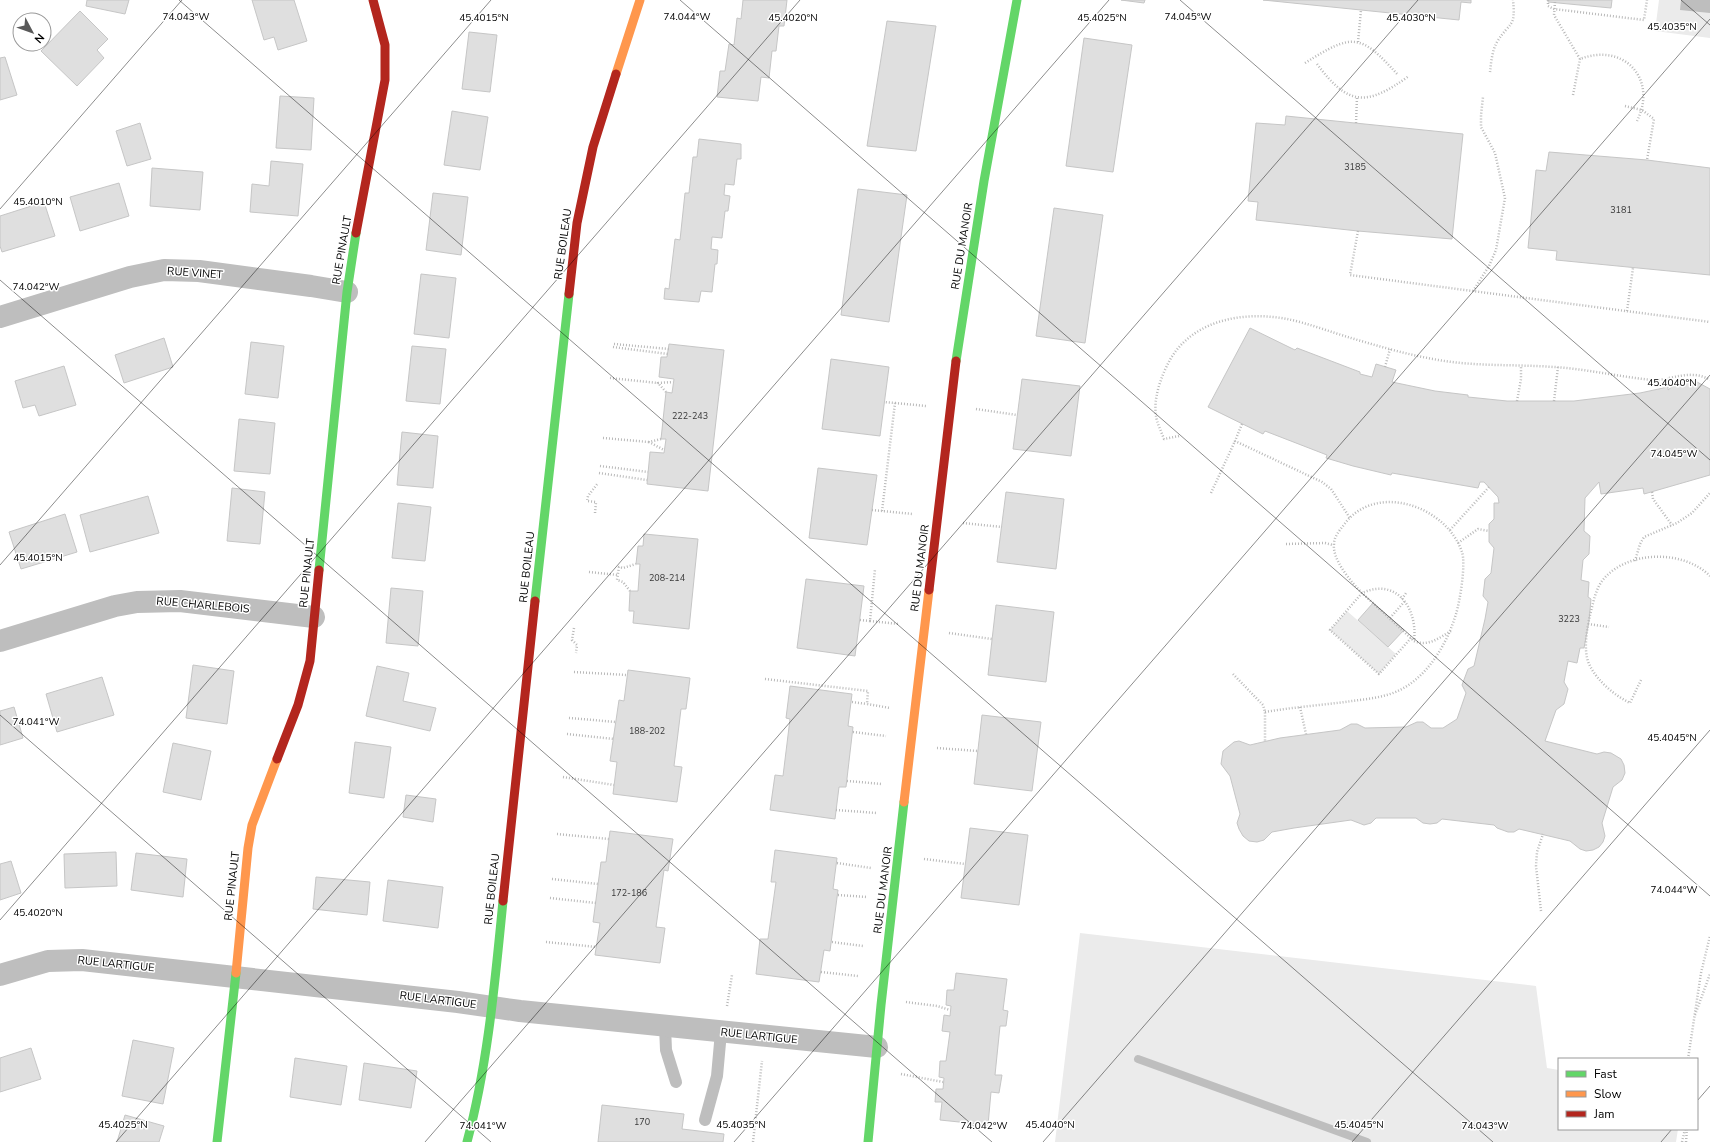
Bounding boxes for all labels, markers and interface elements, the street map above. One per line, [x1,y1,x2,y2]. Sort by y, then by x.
text: 74.043°W [162,10,210,24]
text: 74.044°W [663,10,711,24]
text: 74.045°W [1164,10,1212,24]
text: 45.4015°N [459,11,509,25]
text: 45.4020°N [768,11,818,25]
text: 45.4025°N [1077,11,1127,25]
text: 45.4030°N [1386,11,1436,25]
north arrow [12,12,52,52]
text: 45.4035°N [1647,20,1697,34]
text: N [31,30,48,46]
house number: 3185 [1344,161,1366,173]
text: 45.4010°N [13,195,63,209]
street label: RUE DU MANOIR [948,201,976,291]
house number: 3181 [1610,204,1632,216]
street label: RUE BOILEAU [551,208,575,280]
street label: RUE PINAULT [329,214,356,286]
street label: RUE VINET [167,264,224,282]
text: 74.042°W [12,280,60,294]
text: 45.4040°N [1647,376,1697,390]
house number: 222-243 [672,410,708,422]
text: 74.045°W [1650,447,1698,461]
street label: RUE DU MANOIR [907,523,933,612]
street label: RUE BOILEAU [516,531,538,603]
street label: RUE PINAULT [296,537,318,608]
text: 45.4015°N [13,551,63,565]
house number: 208-214 [649,572,686,584]
street label: RUE CHARLEBOIS [156,593,251,617]
house number: 3223 [1558,613,1580,625]
text: 74.041°W [12,715,60,729]
house number: 188-202 [629,725,665,737]
text: 45.4045°N [1647,731,1697,745]
street label: RUE DU MANOIR [870,845,896,934]
street label: RUE PINAULT [221,850,243,921]
street label: RUE BOILEAU [481,853,503,925]
text: 74.044°W [1650,883,1698,897]
house number: 172-186 [611,887,647,899]
text: 45.4020°N [13,906,63,920]
street label: RUE LARTIGUE [77,952,155,976]
street label: RUE LARTIGUE [399,988,477,1012]
street label: RUE LARTIGUE [720,1024,798,1048]
legend [1558,1058,1698,1130]
text: Fast [1594,1066,1617,1082]
text: Slow [1594,1086,1622,1102]
text: Jam [1593,1106,1615,1122]
house number: 170 [634,1116,650,1128]
text: 45.4025°N [98,1118,148,1132]
text: 45.4035°N [716,1118,766,1132]
text: 45.4040°N [1025,1118,1075,1132]
text: 45.4045°N [1334,1118,1384,1132]
text: 74.041°W [459,1119,507,1133]
text: 74.042°W [960,1119,1008,1133]
text: 74.043°W [1461,1119,1509,1133]

